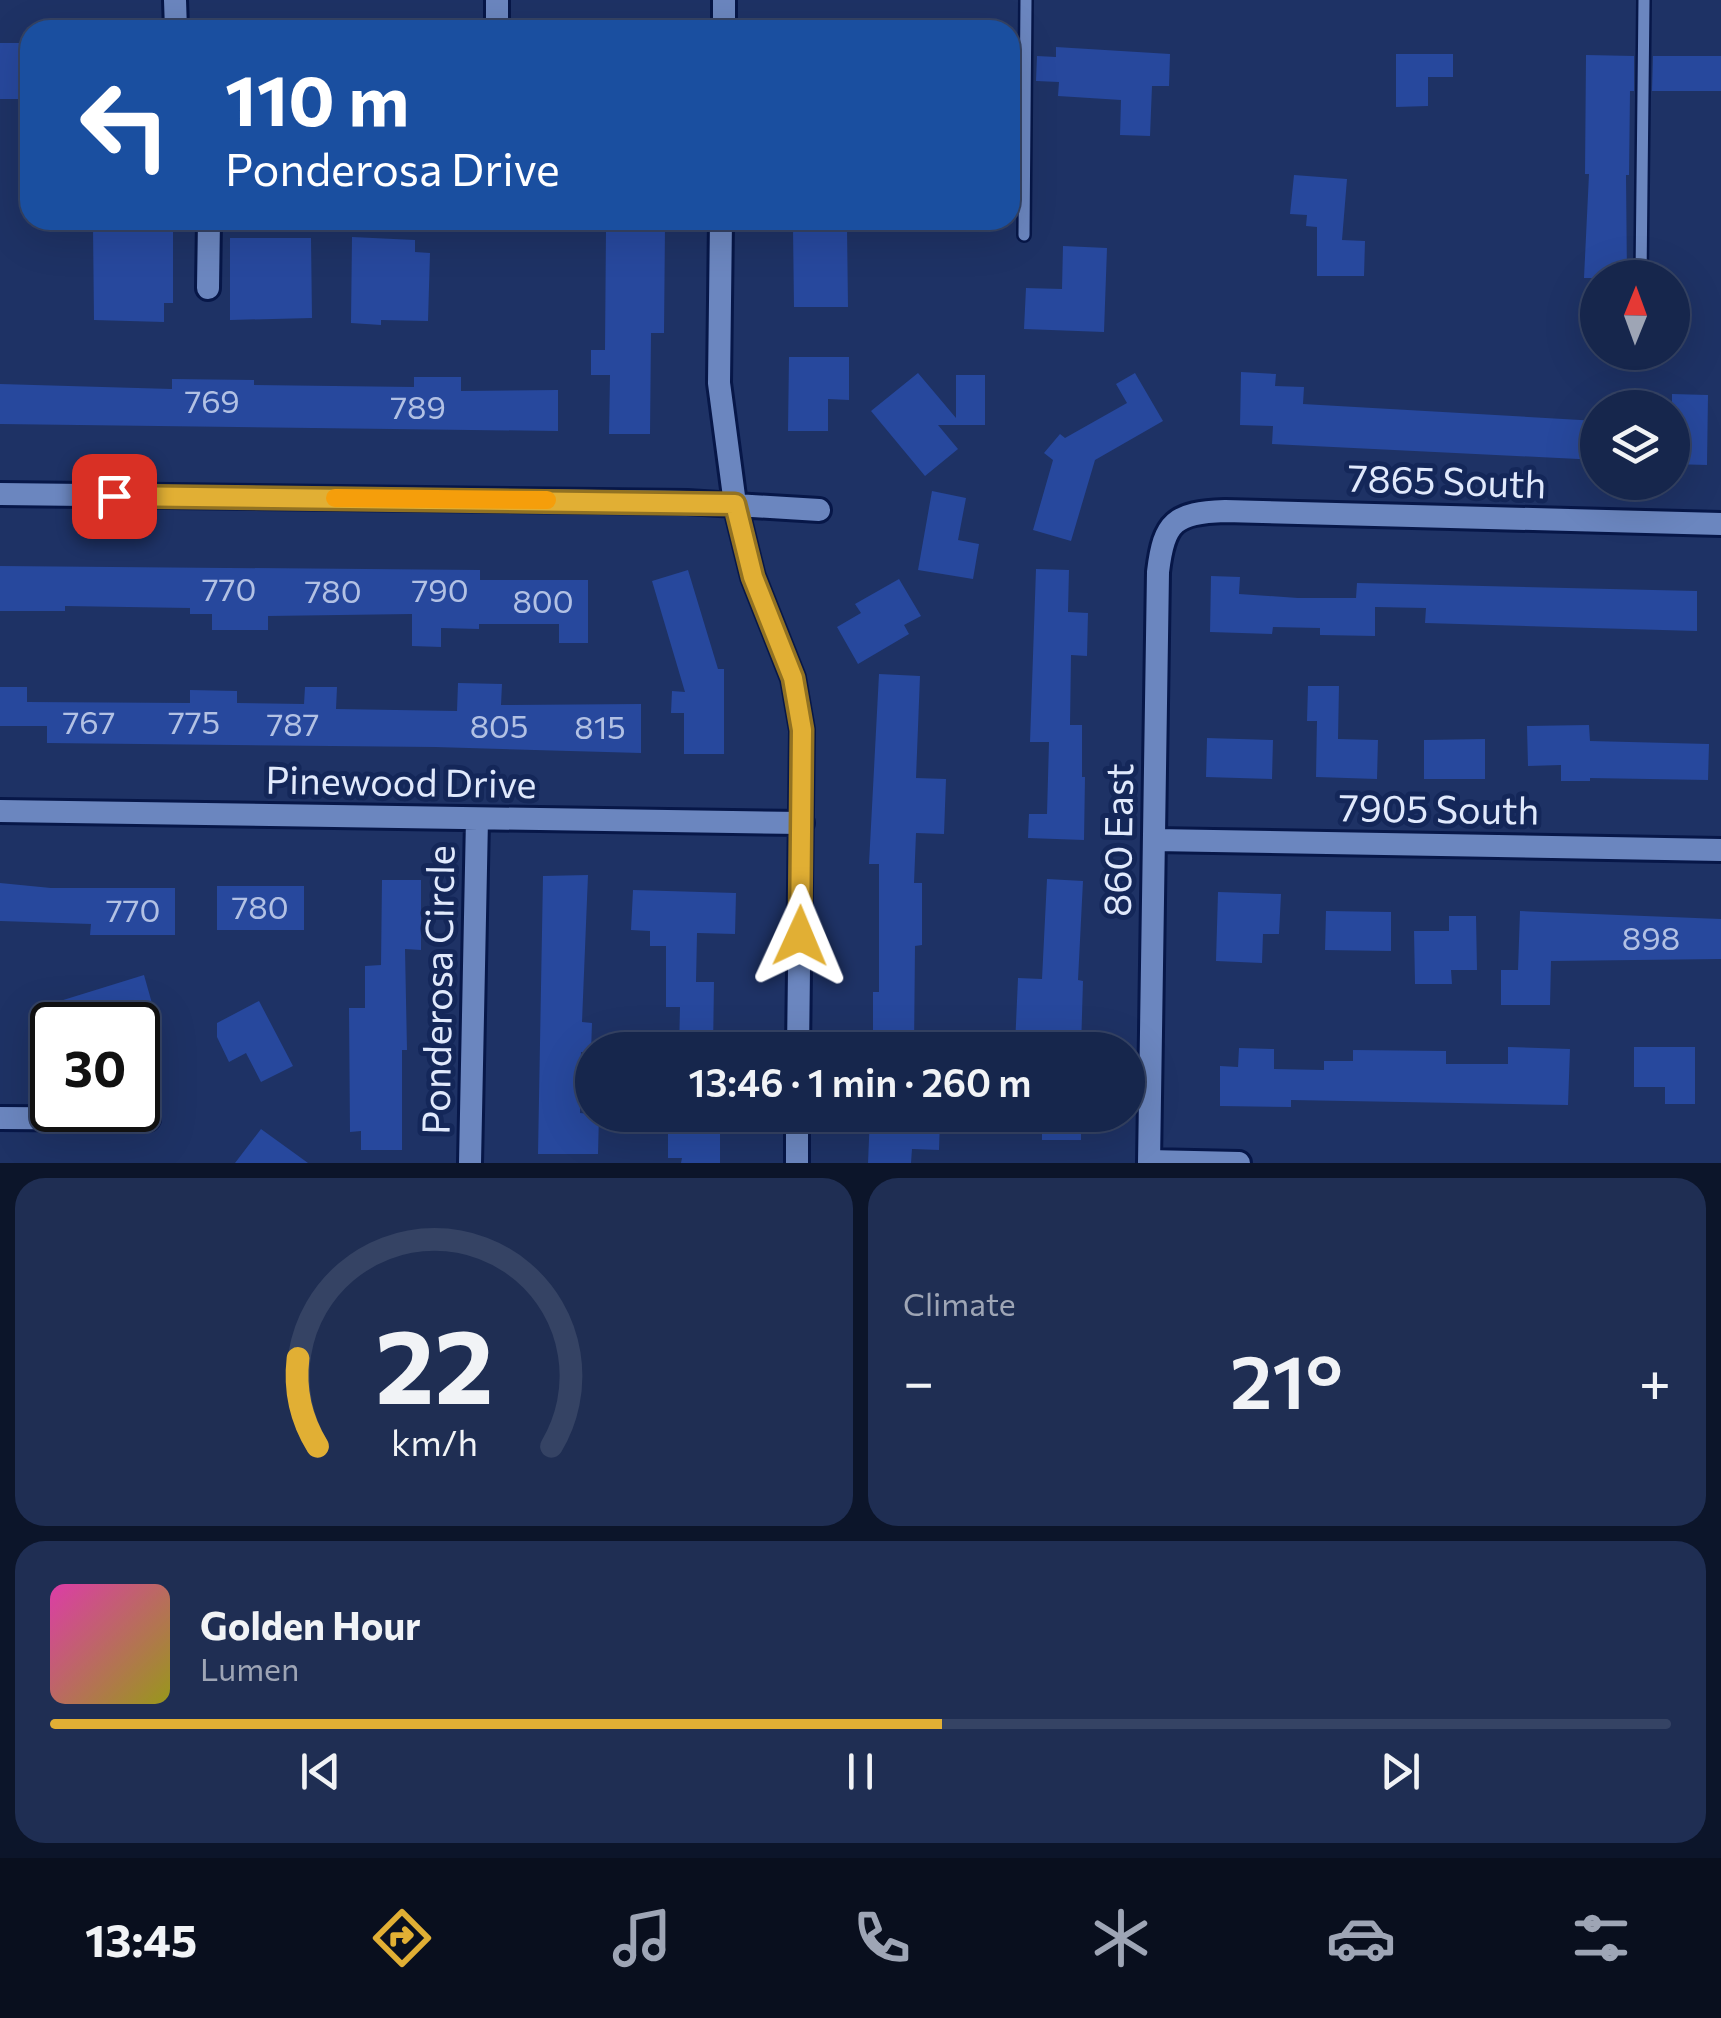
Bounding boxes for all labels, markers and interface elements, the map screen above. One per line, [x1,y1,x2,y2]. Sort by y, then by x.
text: 110 m [225,55,409,140]
icon: left [60,60,190,190]
text: Ponderosa Drive [225,140,560,195]
north arrow [1580,260,1690,370]
map controls [1580,260,1690,500]
house number: 769 [184,380,240,420]
house number: 789 [390,386,446,426]
button: layers [1580,390,1690,500]
street label: 7865 South [1347,453,1547,506]
pin [72,454,157,539]
icon: arrive [87,469,142,524]
house number: 770 [202,568,256,608]
house number: 790 [411,569,469,609]
house number: 780 [304,570,362,610]
house number: 800 [512,580,574,620]
house number: 767 [63,701,116,741]
house number: 775 [168,701,220,741]
house number: 787 [267,703,320,743]
house number: 805 [470,705,528,745]
house number: 815 [574,706,626,746]
street label: Pinewood Drive [265,755,537,806]
street label: 860 East [1092,763,1141,917]
street label: 7905 South [1338,782,1540,833]
street label: Ponderosa Circle [410,845,463,1135]
position arrow [748,884,852,988]
house number: 780 [231,886,289,926]
house number: 770 [106,889,160,929]
house number: 898 [1622,917,1680,957]
speed limit sign: 30 [30,1002,160,1132]
text: 13:46 · 1 min · 260 m [688,1058,1032,1105]
text: Climate [903,1283,1016,1323]
text: 22 [375,1298,493,1425]
text: 21° [1230,1333,1343,1424]
text: − [903,1346,934,1413]
text: + [1639,1346,1671,1413]
text: km/h [391,1420,477,1463]
text: Golden Hour [200,1601,421,1648]
text: Lumen [200,1648,299,1688]
icon: previous [293,1744,348,1799]
icon: pause [833,1744,888,1799]
icon: next [1373,1744,1428,1799]
icon: directions [367,1903,437,1973]
icon: music [607,1903,677,1973]
icon: phone [847,1903,917,1973]
icon: climate [1086,1903,1156,1973]
icon: car [1326,1903,1396,1973]
icon: filters [1566,1903,1636,1973]
text: 13:45 [85,1911,197,1966]

